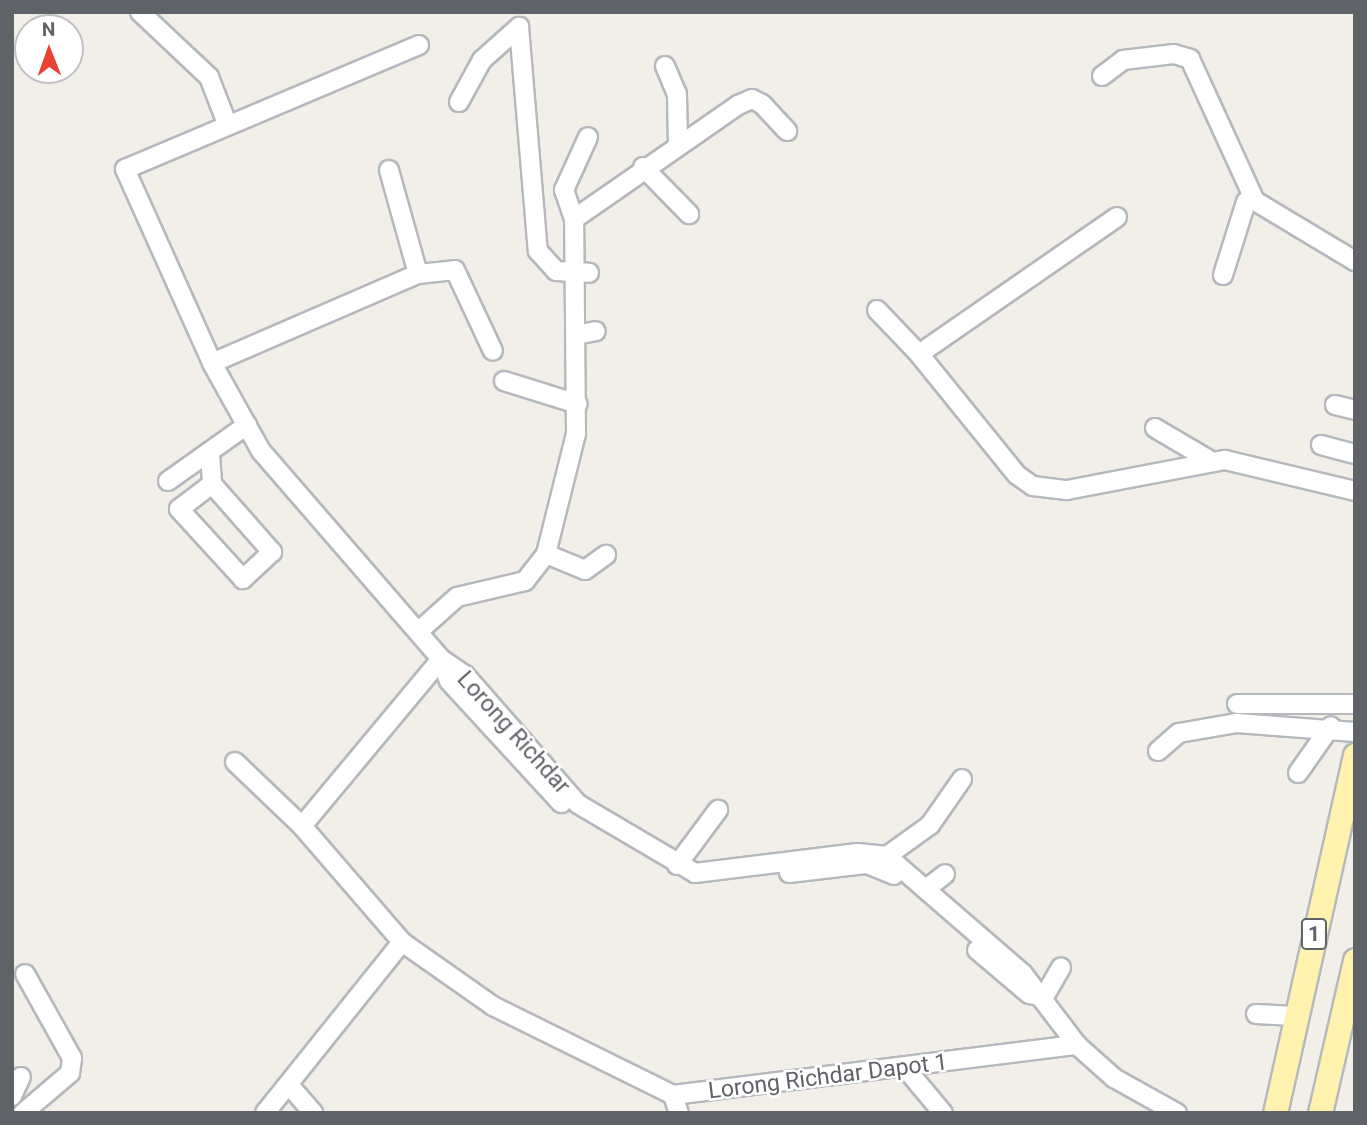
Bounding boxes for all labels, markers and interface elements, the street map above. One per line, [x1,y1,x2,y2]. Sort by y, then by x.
north arrow [14,14,84,84]
text: N [42,18,56,41]
street label: Lorong Richdar [451,666,575,800]
road number: 1 [1300,916,1328,951]
street label: Lorong Richdar Dapot 1 [707,1049,949,1105]

